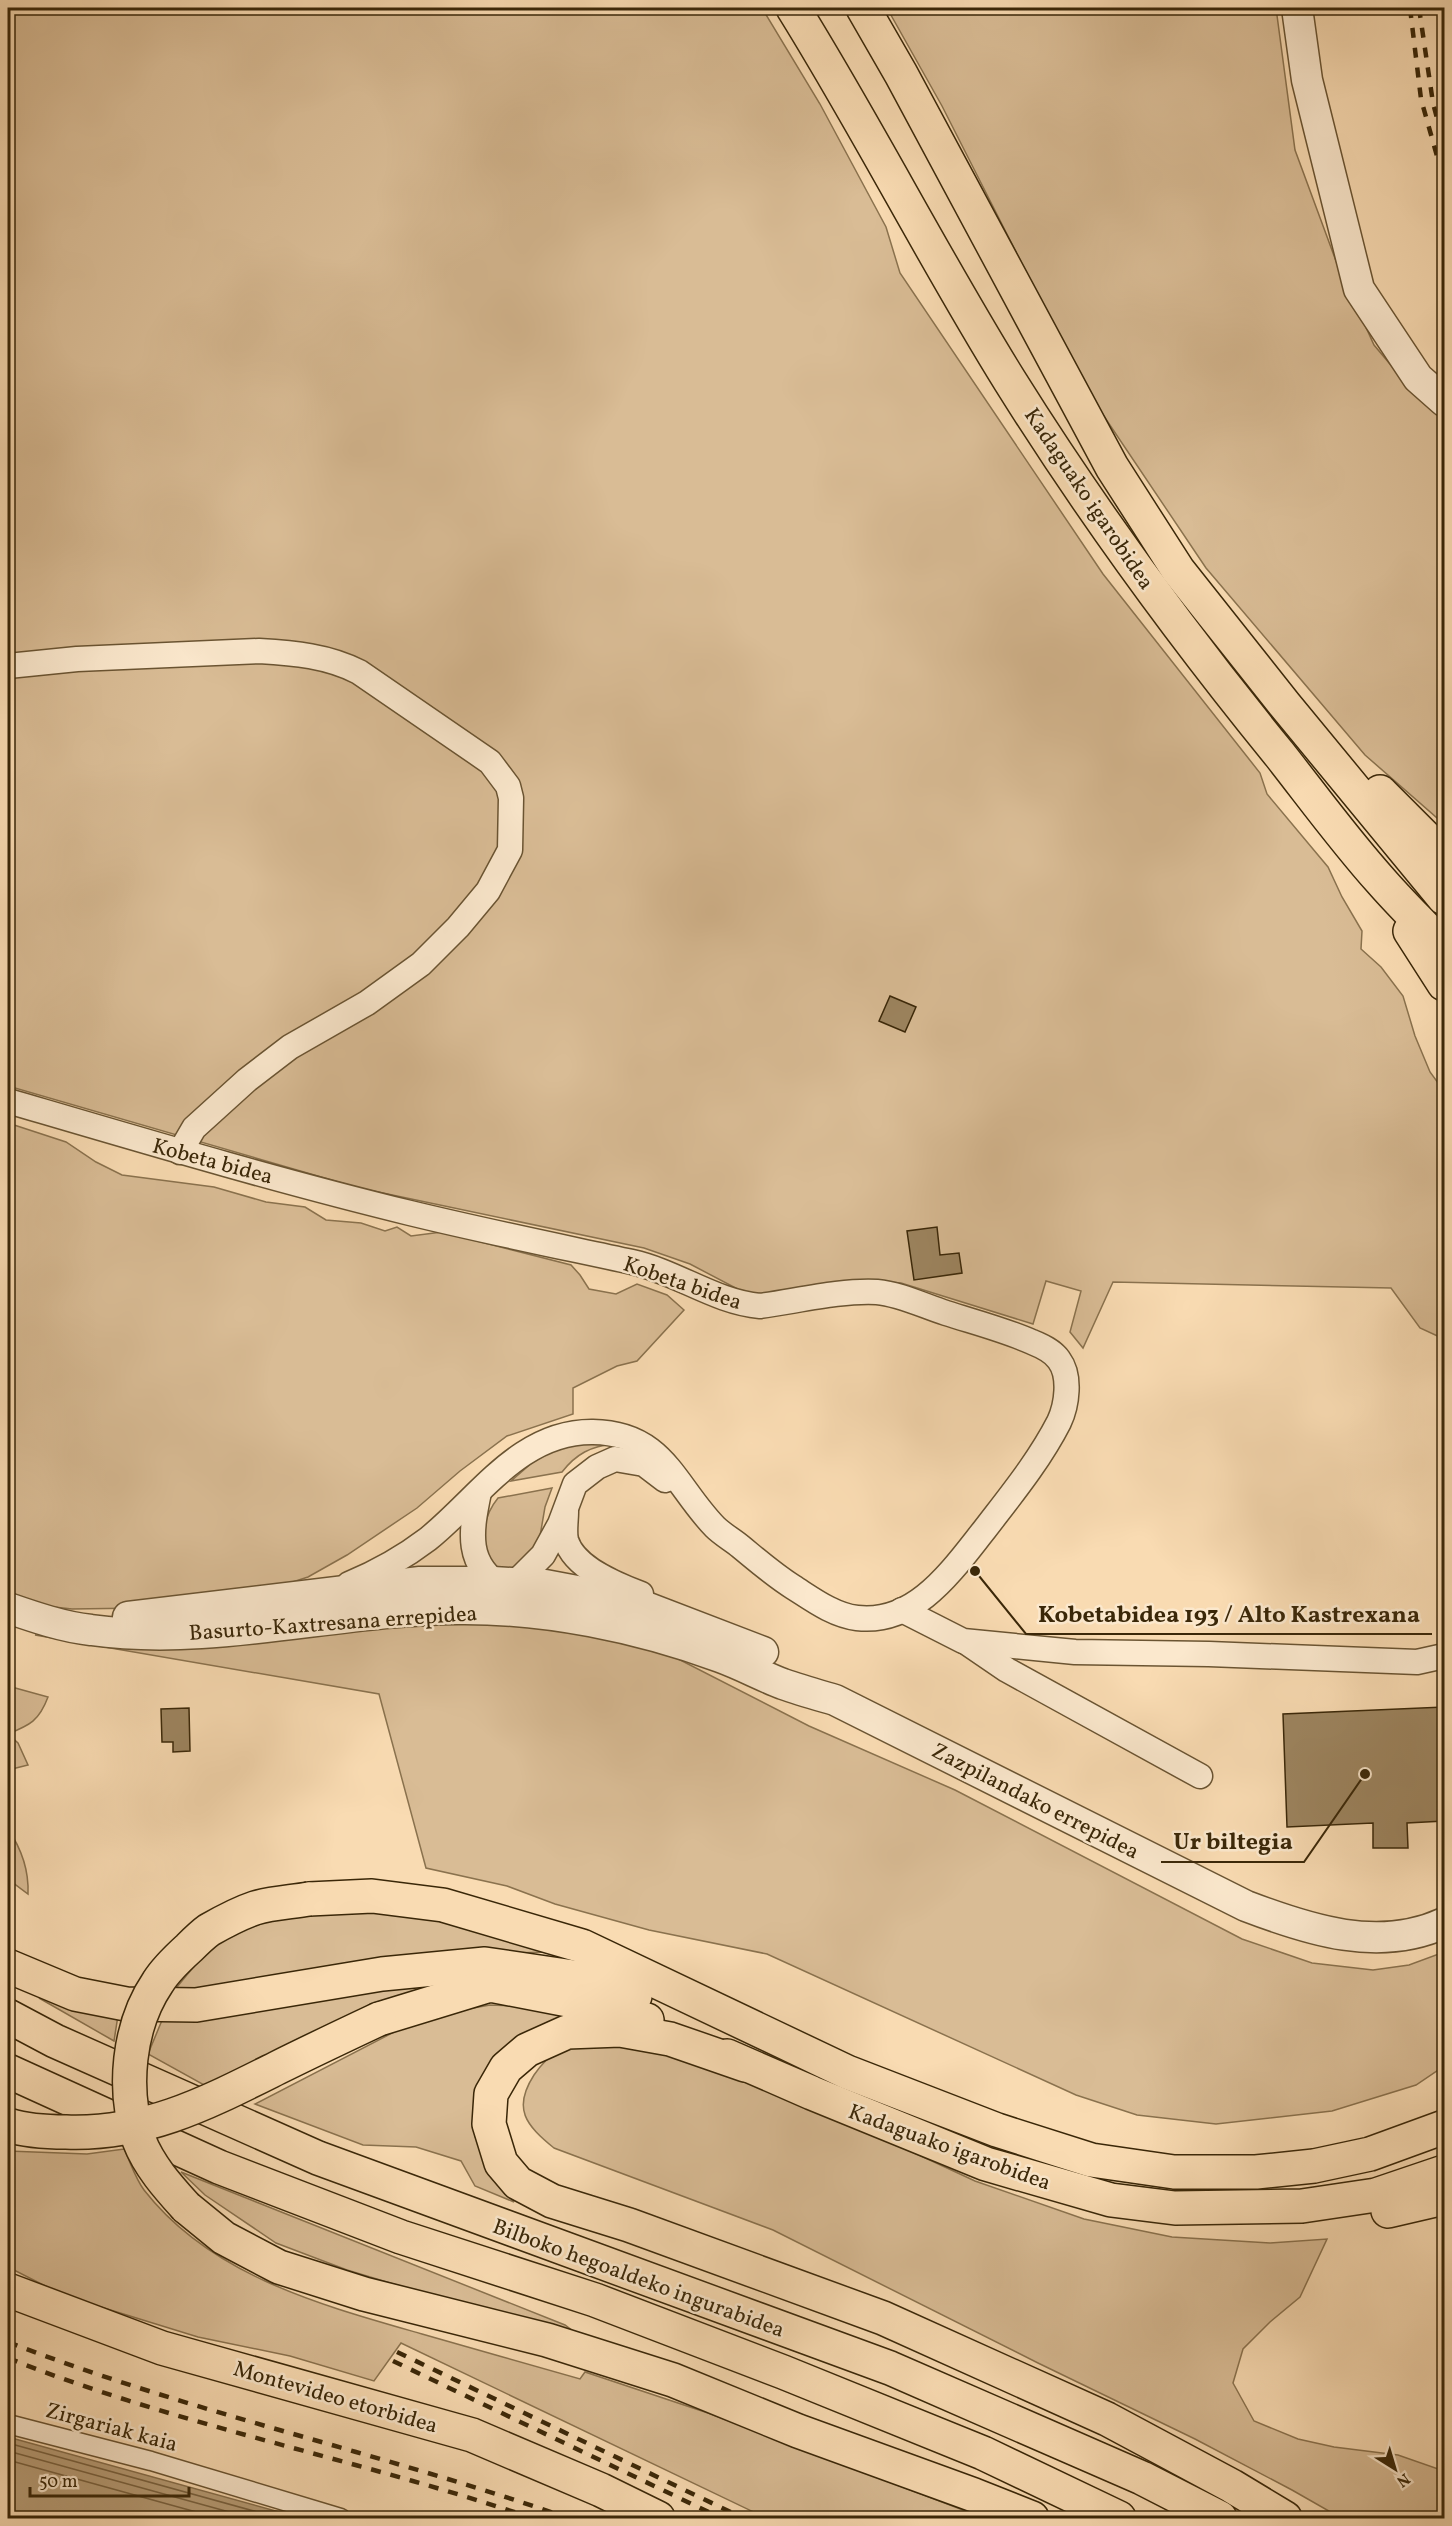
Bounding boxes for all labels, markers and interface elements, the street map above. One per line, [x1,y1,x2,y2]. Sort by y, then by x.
street label: Kadaguako igarobidea [1015,402,1161,597]
street label: Kobeta bidea [149,1131,276,1193]
street label: Kobeta bidea [619,1250,746,1319]
callout: Kobetabidea 193 / Alto Kastrexana [1026,1592,1432,1634]
street label: Basurto-Kaxtresana errepidea [188,1599,479,1650]
text: Kobetabidea 193 / Alto Kastrexana [1038,1599,1420,1633]
street label: Zazpilandako errepidea [926,1736,1144,1868]
callout: Ur biltegia [1161,1820,1304,1862]
text: Ur biltegia [1173,1826,1293,1860]
street label: Kadaguako igarobidea [843,2097,1055,2199]
street label: Bilboko hegoaldeko ingurabidea [488,2212,789,2347]
street label: Montevideo etorbidea [230,2354,441,2442]
street label: Zirgariak kaia [42,2396,181,2461]
north arrow [1365,2439,1425,2499]
scale bar [30,2460,189,2498]
text: N [1391,2467,1414,2492]
text: 50 m [39,2470,78,2495]

